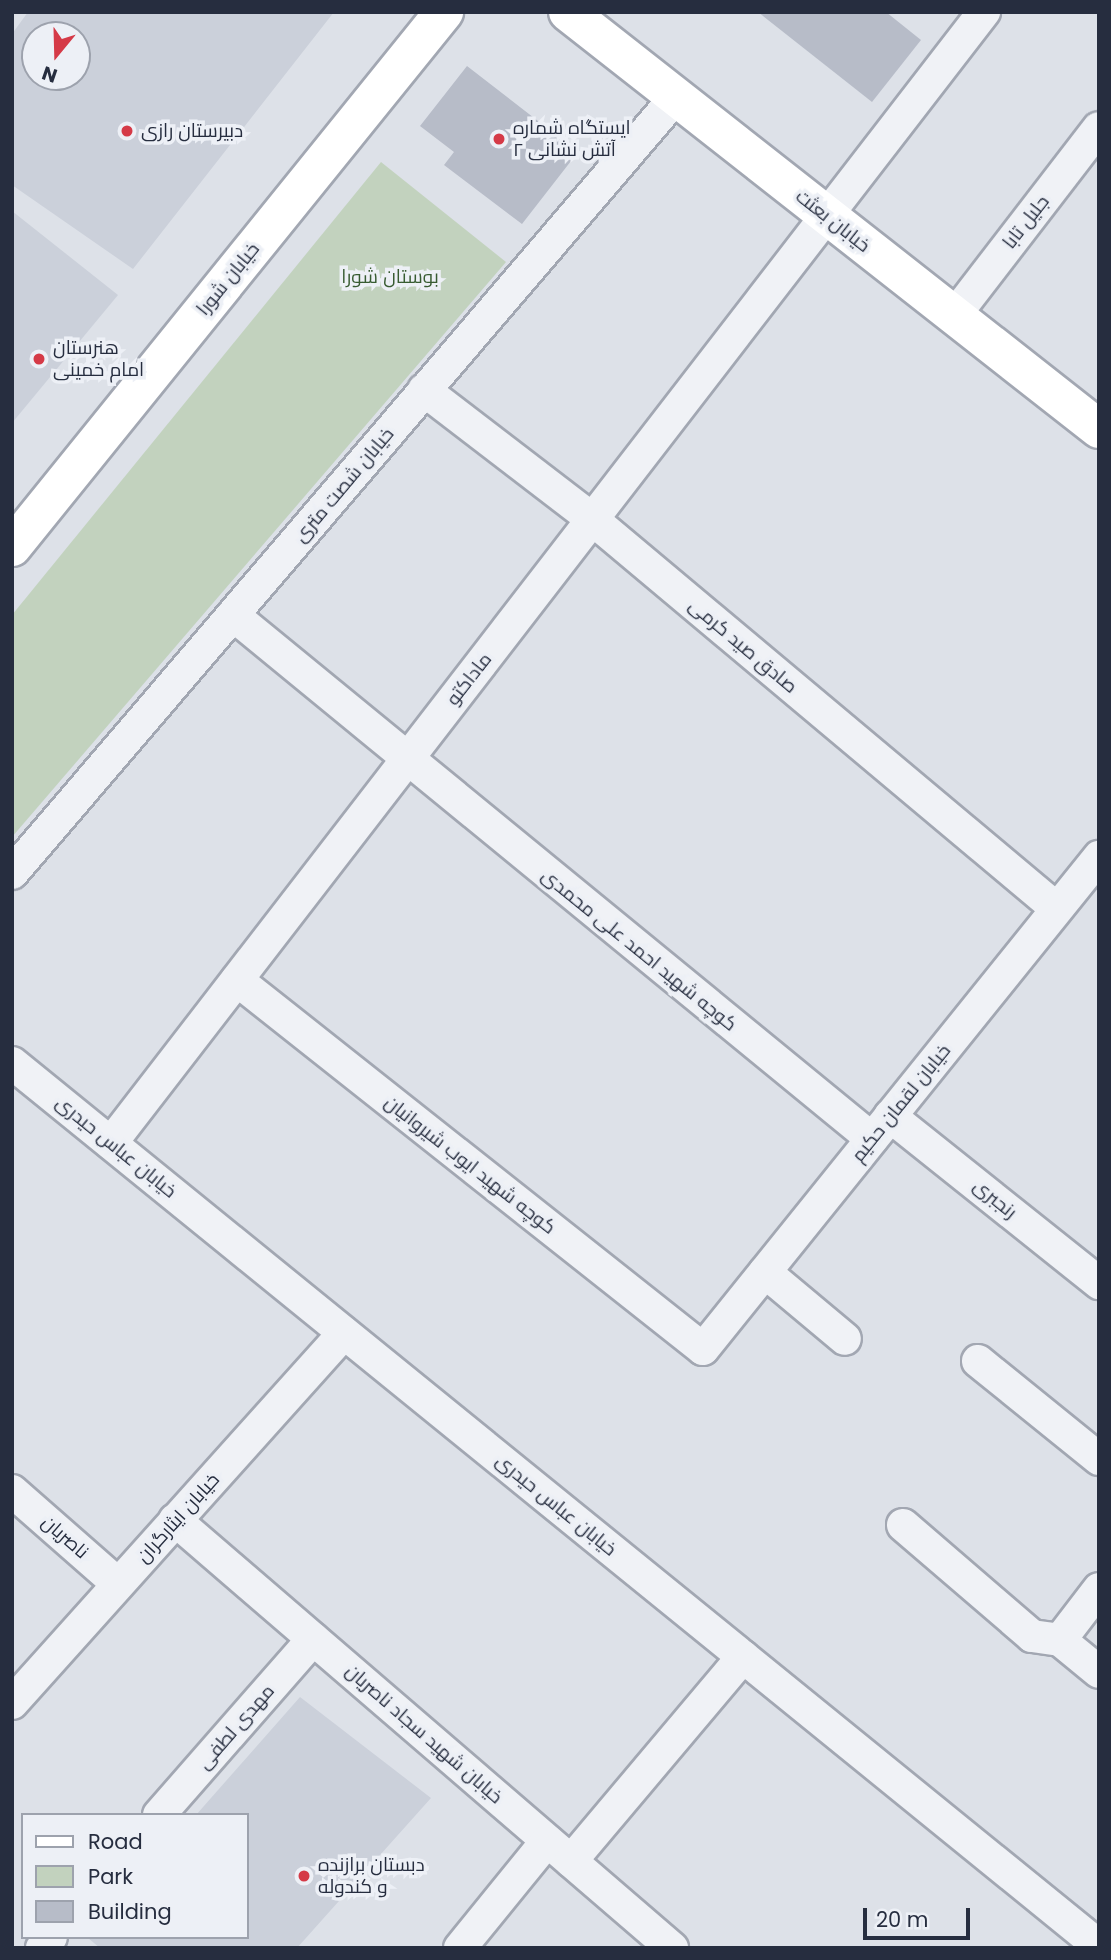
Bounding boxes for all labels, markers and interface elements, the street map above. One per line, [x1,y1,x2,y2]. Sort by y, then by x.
north arrow [21,21,91,91]
text: N [39,59,61,90]
place label: ایستگاه شماره ۲ آتش نشانی [513,117,631,161]
place label: دبیرستان رازی [141,120,243,142]
marker: دبیرستان رازی [119,123,135,139]
marker: ایستگاه شماره ۲ آتش نشانی [491,131,507,147]
street label: خیابان بعثت [791,185,875,257]
street label: جلیل تابا [998,191,1054,253]
street label: خیابان شورا [192,238,264,320]
park label: بوستان شورا [341,266,439,288]
place label: هنرستان امام خمینی [53,337,144,381]
marker: هنرستان امام خمینی [31,351,47,367]
street label: خیابان شصت متری [289,423,399,547]
street label: صادق صید کرمی [684,594,802,698]
street label: ماداکتو [441,648,497,710]
street label: کوچه شهید احمد علی محمدی [537,864,741,1036]
street label: خیابان لقمان حکیم [847,1040,955,1166]
street label: خیابان عباس حیدری [51,1091,181,1203]
street label: کوچه شهید ایوب شیروانیان [380,1091,560,1239]
street label: رنجبری [968,1174,1022,1224]
street label: خیابان عباس حیدری [491,1449,621,1561]
street label: خیابان ایثارگران [132,1468,224,1568]
street label: ناصریان [37,1510,93,1564]
street label: خیابان شهید سجاد ناصریان [341,1659,507,1809]
street label: مهدی لطفی [193,1680,279,1774]
legend [21,1813,248,1939]
text: Road [88,1827,143,1856]
place label: دبستان برازنده و کندوله [318,1854,425,1898]
text: Park [88,1862,133,1891]
marker: دبستان برازنده و کندوله [296,1868,312,1884]
scale bar [866,1894,973,1938]
text: Building [88,1897,172,1926]
text: 20 m [876,1905,929,1934]

